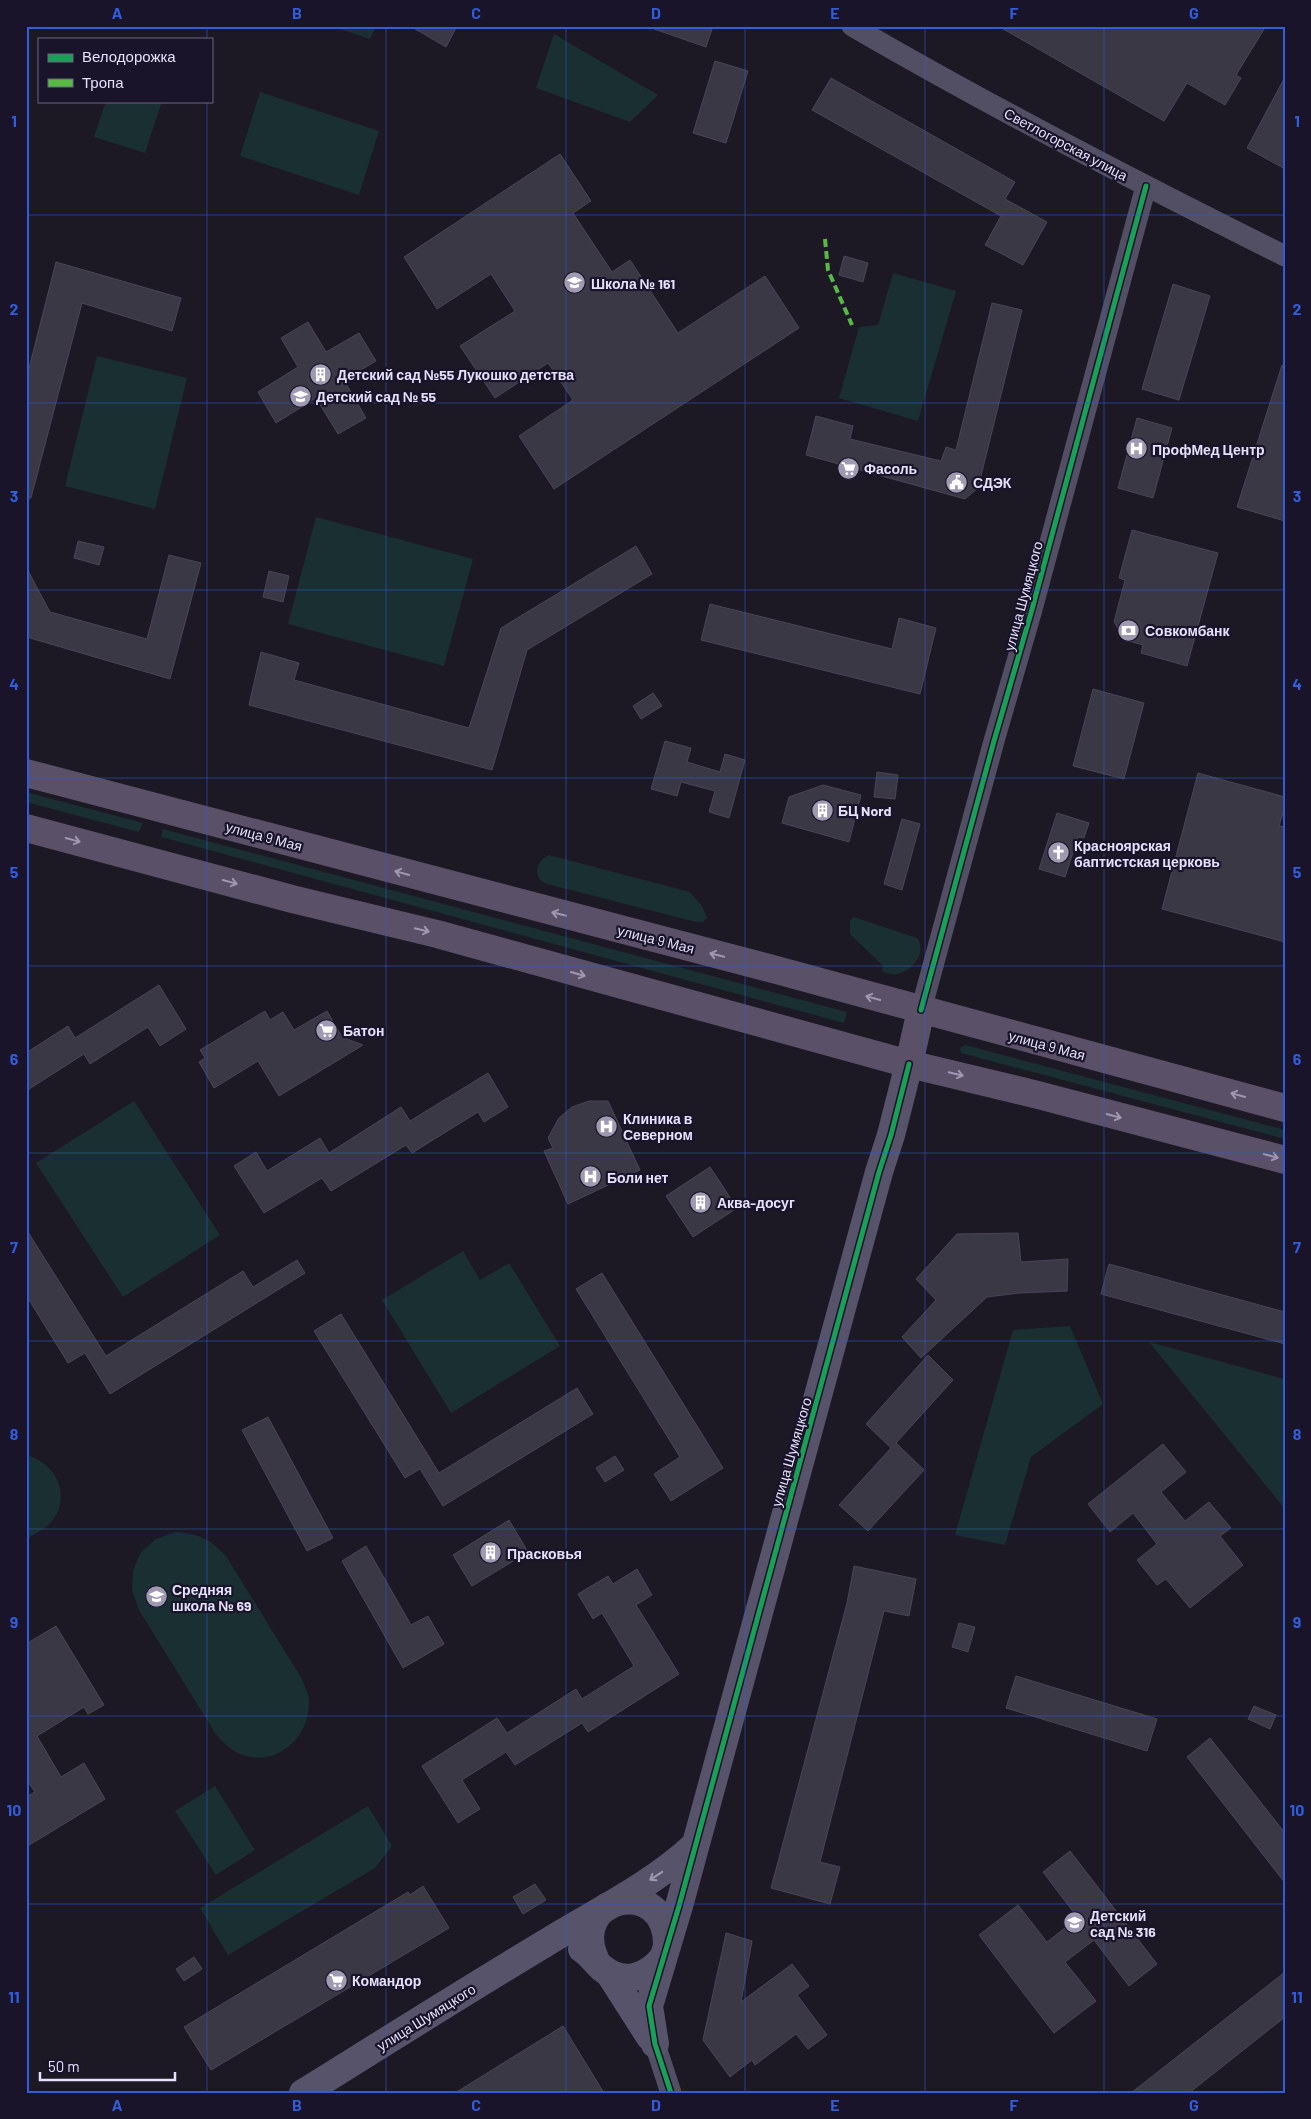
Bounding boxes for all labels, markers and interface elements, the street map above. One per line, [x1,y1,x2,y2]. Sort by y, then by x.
text: A [112,3,123,22]
text: B [292,3,302,22]
text: C [471,3,481,22]
text: D [651,3,661,22]
text: E [830,3,840,22]
text: F [1010,3,1019,22]
text: G [1189,3,1199,22]
legend [38,38,212,102]
text: Велодорожка [82,47,176,65]
text: Тропа [82,73,124,91]
street label: Светлогорская улица [1001,104,1131,184]
text: 1 [11,111,17,130]
text: 1 [1294,111,1300,130]
school or university icon: Школа № 161 [563,271,587,295]
place label: Школа № 161 [591,275,675,292]
text: 2 [10,299,19,318]
text: 2 [1293,299,1302,318]
building icon: Детский сад №55 Лукошко детства [309,362,333,386]
place label: Детский сад №55 Лукошко детства [337,366,574,383]
school or university icon: Детский сад № 55 [288,384,312,408]
place label: Детский сад № 55 [316,388,437,405]
hospital icon: ПрофМед Центр [1124,437,1148,461]
place label: ПрофМед Центр [1152,441,1265,458]
supermarket icon: Фасоль [836,456,860,480]
place label: Фасоль [864,460,918,477]
public building icon: СДЭК [945,470,969,494]
place label: СДЭК [973,474,1012,491]
text: 3 [10,486,18,505]
text: 3 [1293,486,1301,505]
street label: улица Шумяцкого [1000,539,1046,653]
bank icon: Совкомбанк [1117,618,1141,642]
place label: Совкомбанк [1145,622,1231,639]
text: 4 [9,674,19,693]
text: 4 [1292,674,1302,693]
building icon: БЦ Nord [810,798,834,822]
place label: БЦ Nord [838,802,891,819]
street label: улица 9 Мая [224,818,304,854]
one-way arrow [65,836,81,846]
place label: Красноярская баптистская церковь [1074,837,1220,870]
church icon: Красноярская баптистская церковь [1046,841,1070,865]
text: 5 [10,862,19,881]
text: 5 [1293,862,1302,881]
one-way arrow [395,868,411,877]
one-way arrow [222,878,238,888]
one-way arrow [552,909,568,919]
street label: улица 9 Мая [616,921,696,957]
one-way arrow [413,926,429,935]
one-way arrow [709,950,725,959]
one-way arrow [570,969,586,979]
one-way arrow [866,993,882,1002]
supermarket icon: Батон [315,1018,339,1042]
place label: Батон [343,1022,385,1039]
street label: улица 9 Мая [1007,1027,1087,1063]
text: 6 [10,1049,19,1068]
text: 6 [1293,1049,1302,1068]
one-way arrow [948,1070,964,1080]
one-way arrow [1230,1090,1246,1100]
place label: Клиника в Северном [623,1110,693,1143]
one-way arrow [1105,1111,1121,1121]
hospital icon: Клиника в Северном [595,1114,619,1138]
one-way arrow [1262,1152,1278,1161]
hospital icon: Боли нет [579,1165,603,1189]
place label: Боли нет [607,1169,669,1186]
building icon: Аква-досуг [689,1190,713,1214]
place label: Аква-досуг [717,1194,795,1211]
text: 7 [10,1237,18,1256]
text: 7 [1293,1237,1301,1256]
street label: улица Шумяцкого [767,1395,815,1509]
text: 8 [10,1424,19,1443]
text: 8 [1293,1424,1302,1443]
building icon: Прасковья [479,1541,503,1565]
place label: Прасковья [507,1545,582,1562]
place label: Средняя школа № 69 [172,1581,252,1614]
school or university icon: Средняя школа № 69 [144,1585,168,1609]
text: 9 [10,1612,18,1631]
text: 9 [1293,1612,1301,1631]
text: 10 [7,1800,21,1819]
text: 10 [1290,1800,1304,1819]
one-way arrow [650,1872,664,1882]
place label: Детский сад № 316 [1090,1907,1156,1940]
school or university icon: Детский сад № 316 [1062,1911,1086,1935]
supermarket icon: Командор [324,1968,348,1992]
place label: Командор [352,1972,421,1989]
street label: улица Шумяцкого [374,1980,479,2054]
text: 11 [8,1987,20,2006]
text: 11 [1291,1987,1303,2006]
scale bar [40,2049,175,2081]
text: 50 m [48,2057,80,2075]
text: A [112,2095,123,2114]
text: B [292,2095,302,2114]
text: C [471,2095,481,2114]
text: D [651,2095,661,2114]
text: E [830,2095,840,2114]
text: F [1010,2095,1019,2114]
text: G [1189,2095,1199,2114]

